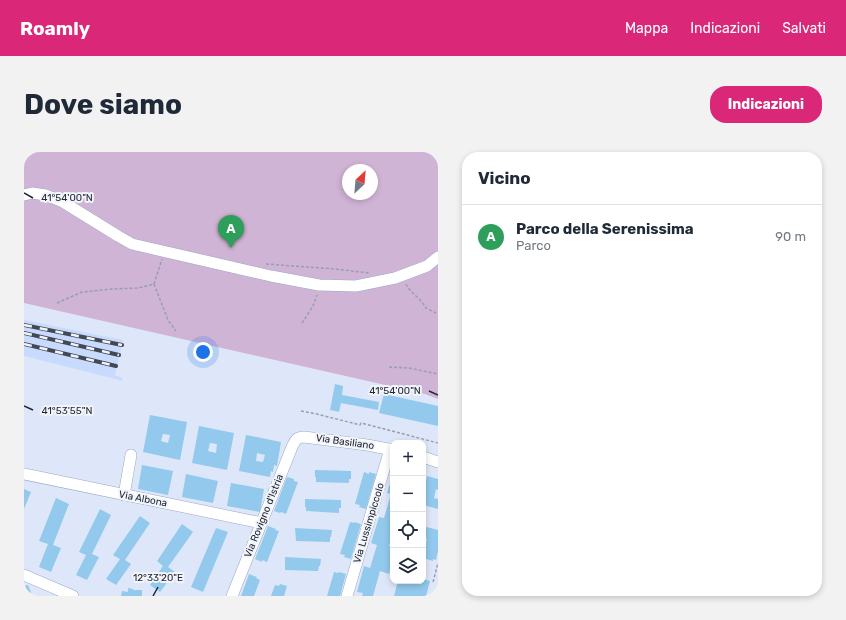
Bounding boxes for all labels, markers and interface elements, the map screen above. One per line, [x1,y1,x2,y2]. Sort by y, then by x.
text: Roamly [20,17,90,40]
text: Mappa [625,20,668,37]
text: Indicazioni [690,20,760,37]
text: Salvati [782,20,826,37]
button: Indicazioni [710,86,822,123]
text: Dove siamo [24,88,182,121]
north arrow [342,164,378,200]
text: Vicino [478,168,531,188]
text: 41°54'00"N [41,192,93,204]
pin: A [218,215,244,248]
text: Parco della Serenissima [516,220,694,238]
text: A [486,229,496,244]
text: 90 m [775,229,806,244]
text: Parco [516,238,551,253]
your location [193,342,213,362]
text: 41°54'00"N [369,385,421,397]
text: 41°53'55"N [42,405,92,417]
street label: Via Basiliano [315,432,375,452]
map controls [390,440,426,584]
button: + [390,440,426,476]
street label: Via Rovigno d'Istria [242,473,286,559]
button: − [390,476,426,512]
street label: Via Lussimpiccolo [351,481,387,565]
street label: Via Albona [118,488,168,510]
button: locate [390,512,426,548]
button: layers [390,548,426,584]
text: 12°33'20"E [133,572,183,584]

